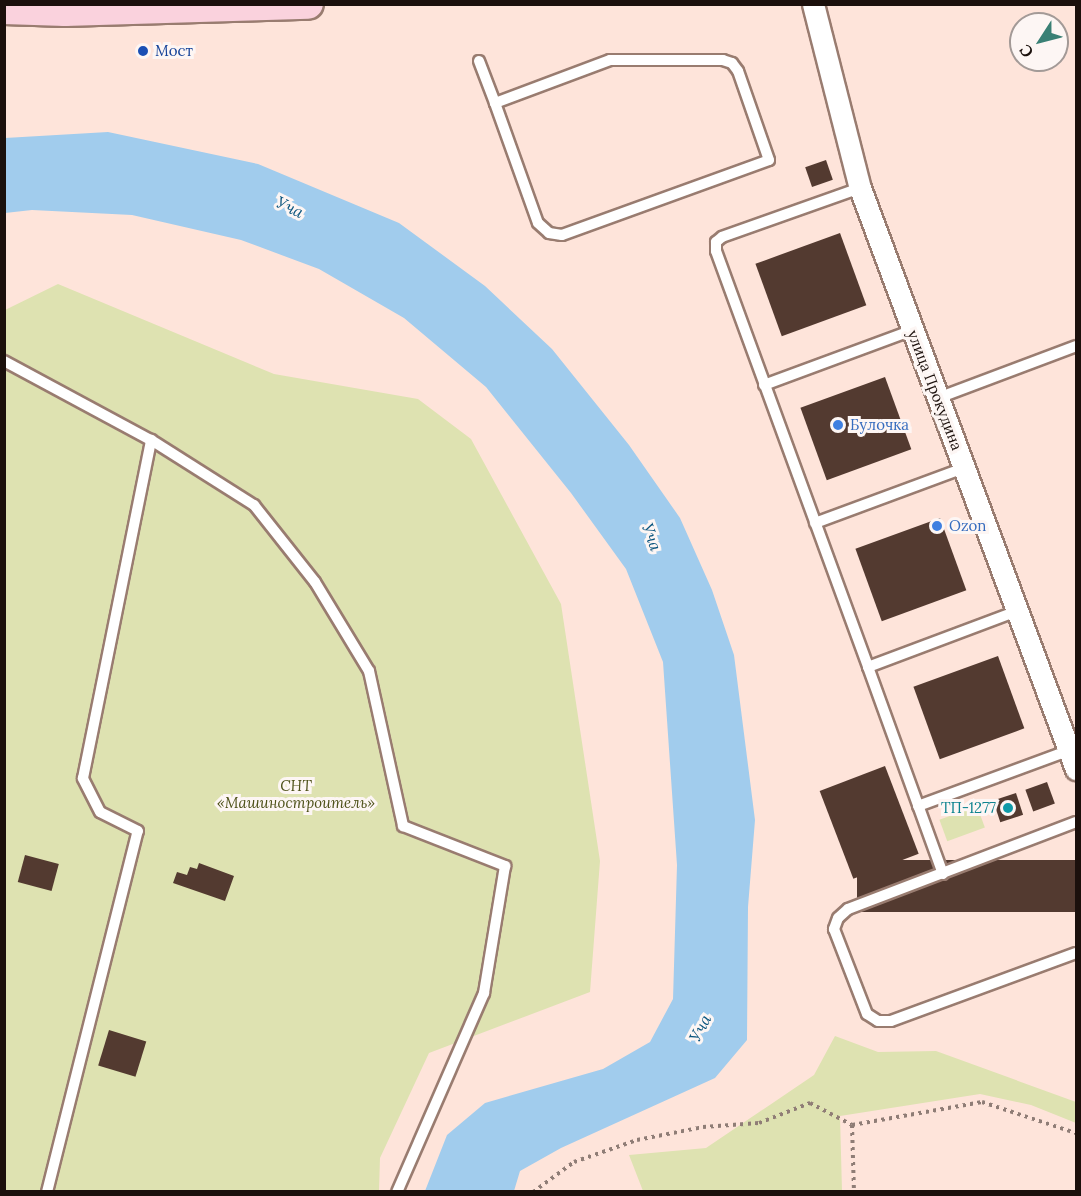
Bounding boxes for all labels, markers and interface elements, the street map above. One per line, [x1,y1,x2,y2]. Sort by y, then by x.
north arrow [1009,12,1069,72]
text: С [1015,41,1037,62]
place label: Мост [155,42,193,60]
marker: Мост [136,44,150,58]
water label: Уча [273,192,307,222]
street label: улица Прокудина [904,327,966,453]
place label: Булочка [850,416,909,434]
marker: Булочка [831,418,845,432]
place label: Ozon [949,517,986,535]
marker: Ozon [930,519,944,533]
water label: Уча [638,521,666,553]
park label: СНТ «Машиностроитель» [217,776,375,811]
place label: ТП-1277 [941,799,996,817]
marker: ТП-1277 [1001,801,1015,815]
water label: Уча [685,1011,715,1045]

